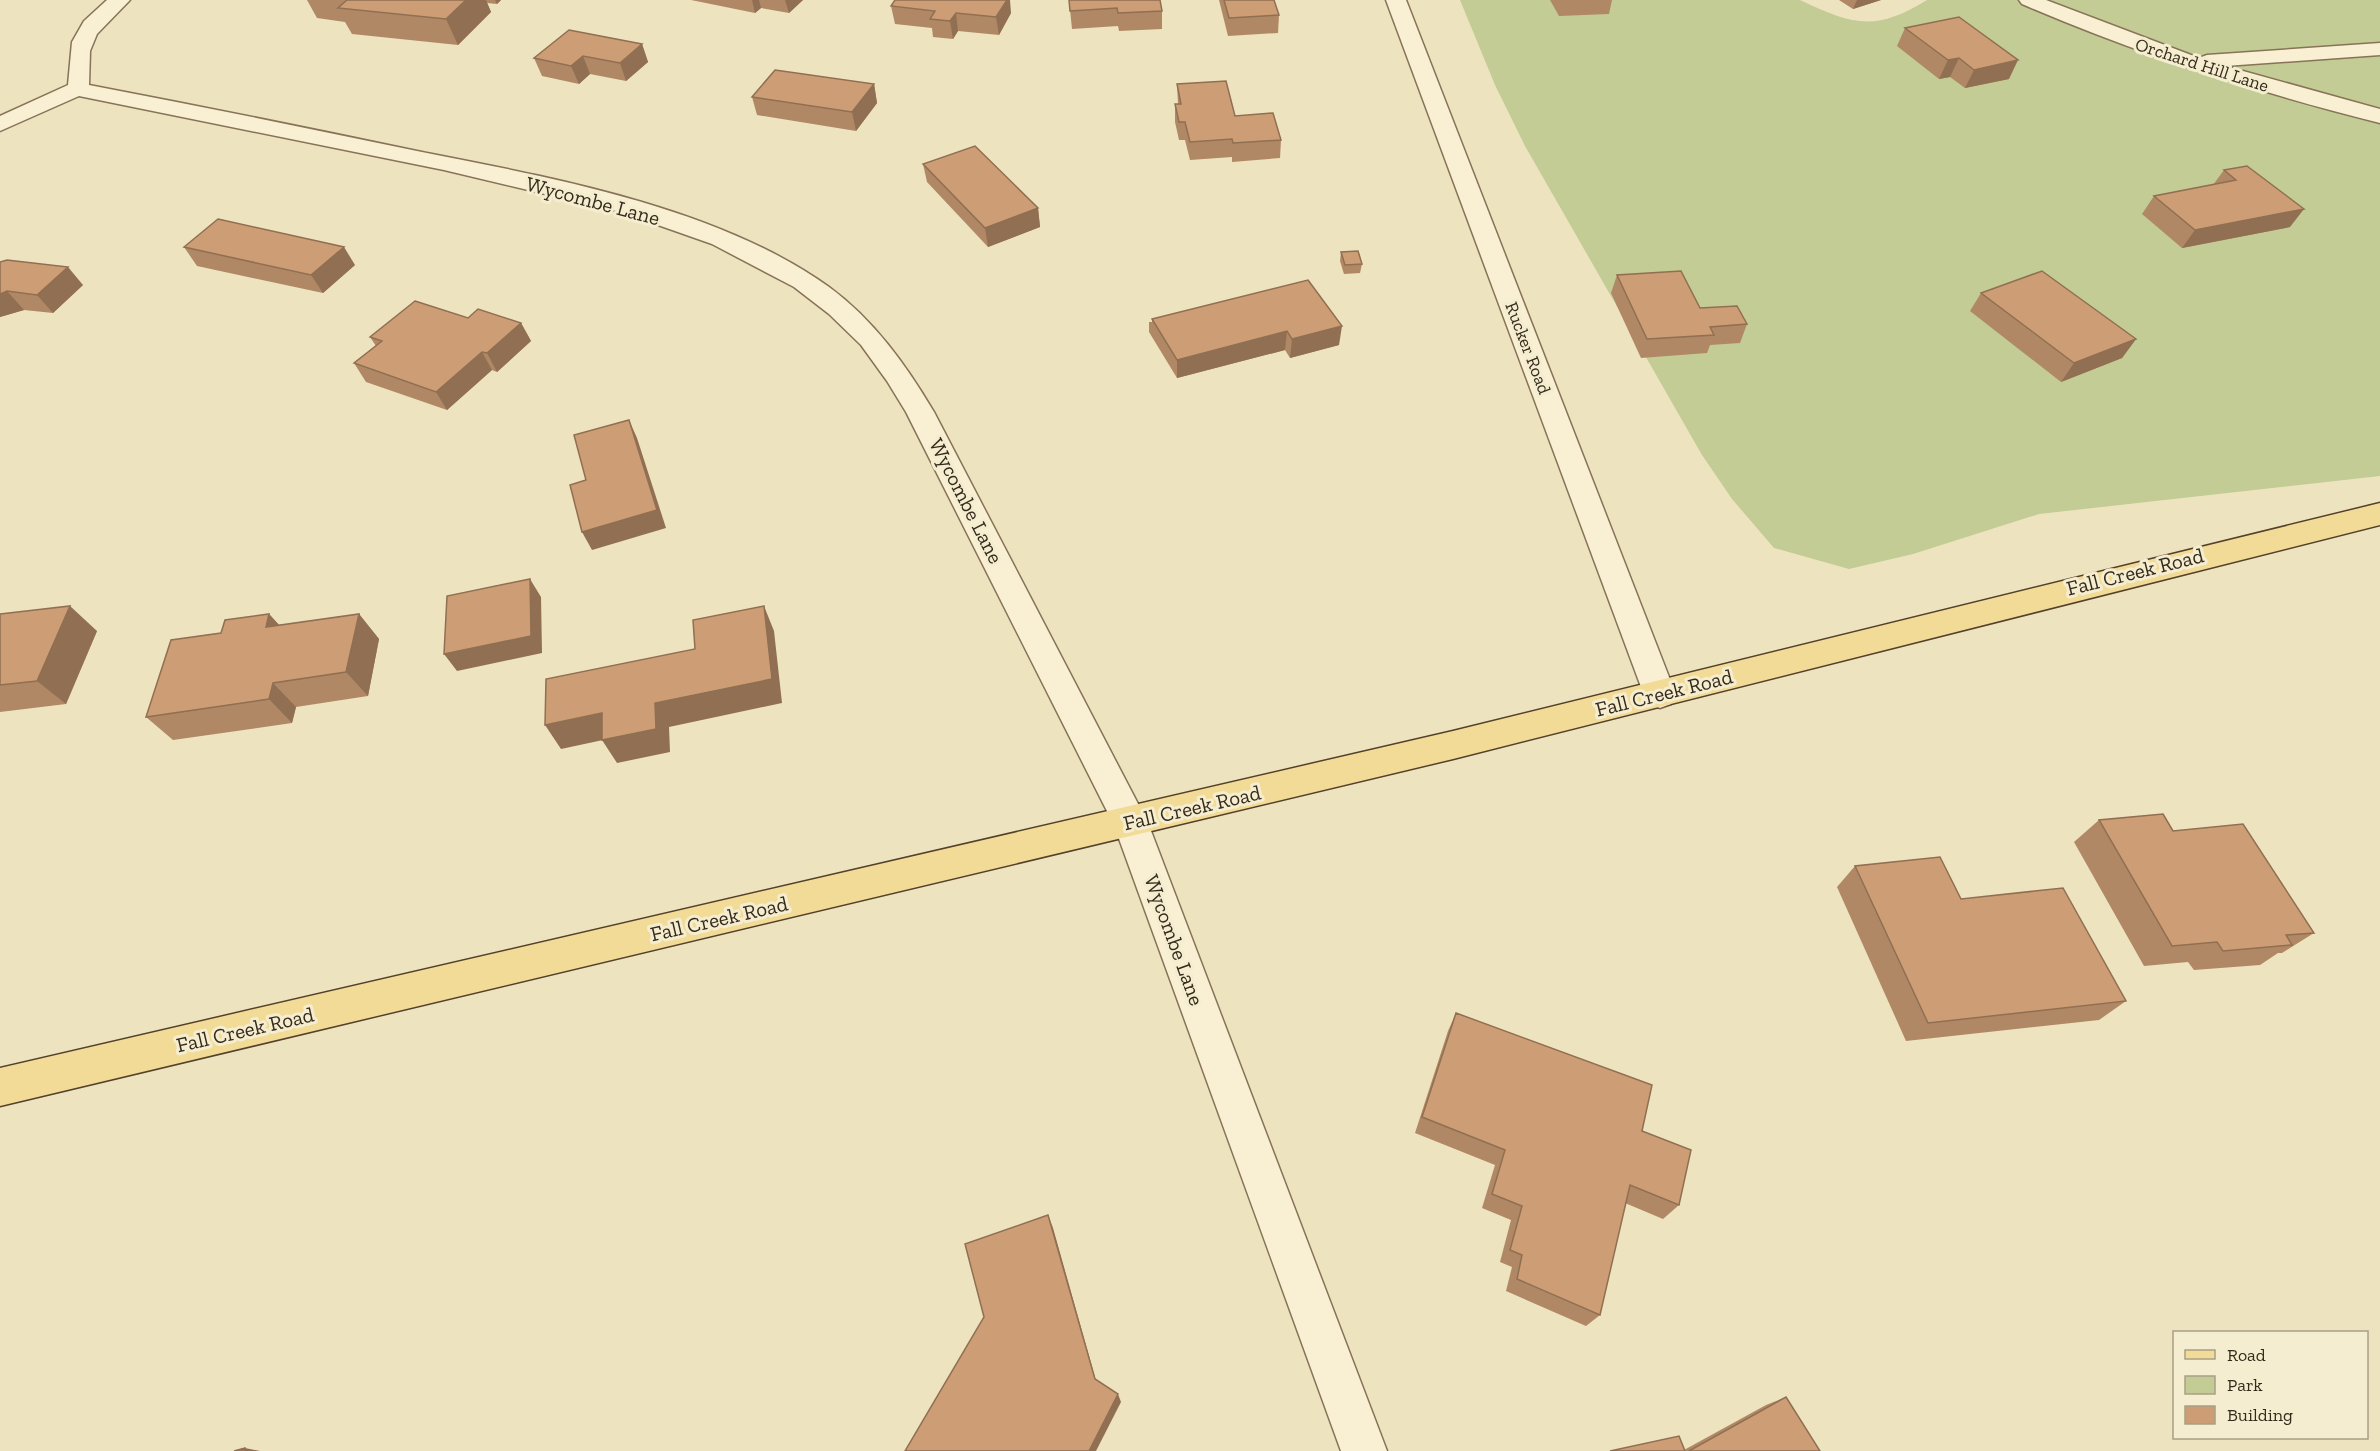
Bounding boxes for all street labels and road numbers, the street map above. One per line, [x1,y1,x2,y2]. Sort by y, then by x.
street label: Orchard Hill Lane [2133,33,2271,97]
street label: Wycombe Lane [524,171,663,230]
street label: Rucker Road [1500,299,1556,397]
street label: Wycombe Lane [924,434,1009,568]
street label: Fall Creek Road [2064,542,2207,601]
street label: Fall Creek Road [1593,663,1736,722]
street label: Fall Creek Road [1121,779,1264,835]
street label: Wycombe Lane [1139,871,1210,1009]
street label: Fall Creek Road [648,890,791,946]
street label: Fall Creek Road [174,1001,317,1057]

